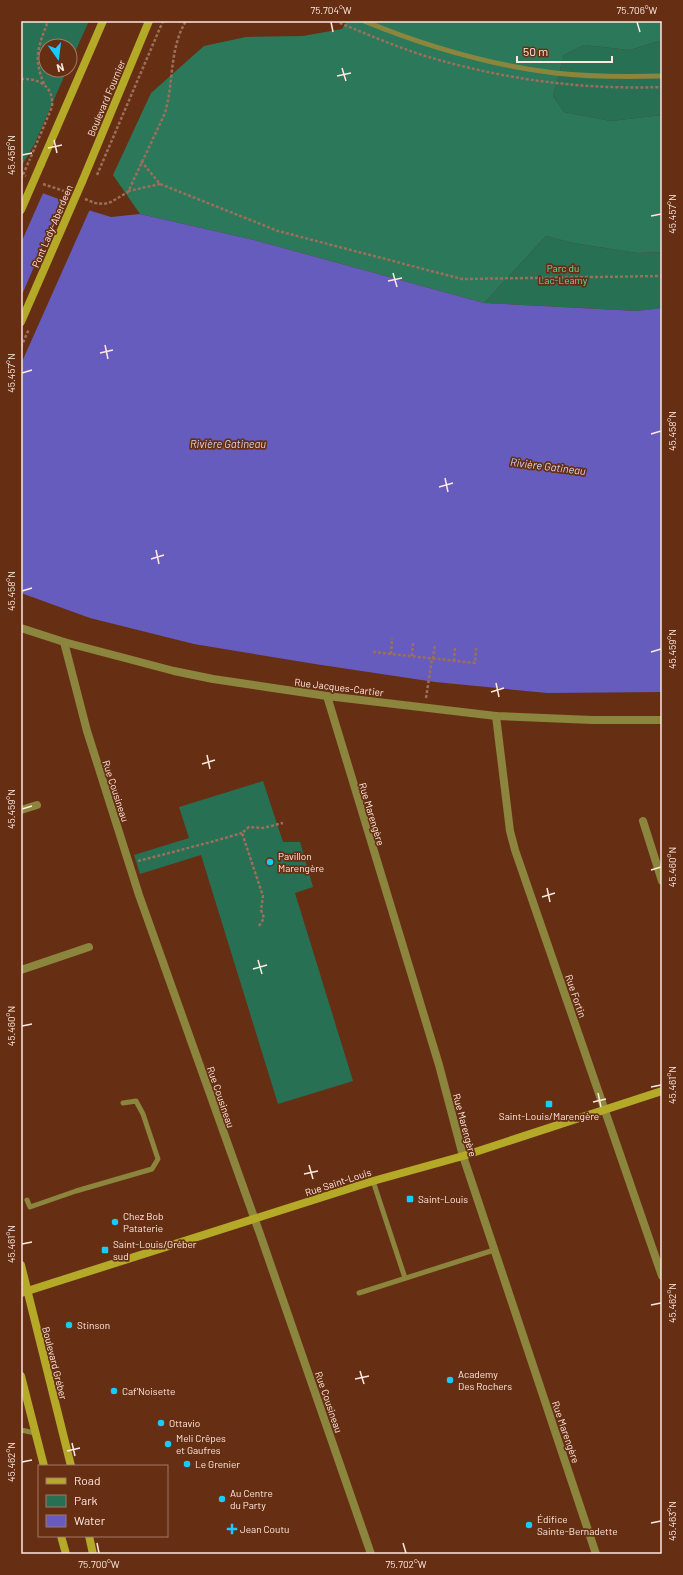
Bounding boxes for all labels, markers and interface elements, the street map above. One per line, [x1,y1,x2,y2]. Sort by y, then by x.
text: 75.704°W [310,4,352,16]
text: 75.706°W [617,4,658,16]
north arrow [38,38,78,78]
scale bar [517,38,612,64]
text: 50 m [523,44,548,58]
street label: Boulevard Fournier [84,58,128,138]
text: N [55,61,66,75]
text: 45.456°N [5,135,17,175]
street label: Pont Lady-Aberdeen [29,183,75,269]
text: 45.457°N [666,194,678,234]
park label: Parc du Lac-Leamy [539,262,588,286]
text: 45.457°N [5,353,17,393]
text: 45.458°N [666,411,678,451]
water label: Rivière Gatineau [190,437,266,450]
water label: Rivière Gatineau [509,455,587,477]
text: 45.458°N [5,571,17,611]
text: 45.459°N [666,629,678,669]
street label: Rue Jacques-Cartier [294,676,385,698]
street label: Rue Cousineau [100,759,132,823]
street label: Rue Marengère [357,781,387,847]
text: 45.459°N [5,789,17,829]
text: 45.460°N [666,847,678,887]
place label: Pavillon Marengère [278,850,324,874]
marker: Pavillon Marengère [265,857,275,867]
street label: Rue Fortin [563,973,589,1019]
text: 45.460°N [5,1006,17,1046]
street label: Rue Cousineau [205,1065,237,1129]
text: 45.461°N [666,1066,678,1104]
street label: Rue Marengère [451,1092,479,1158]
marker: Saint-Louis/Marengère [544,1099,554,1109]
place label: Saint-Louis/Marengère [499,1110,599,1122]
street label: Rue Saint-Louis [303,1166,373,1198]
place label: Saint-Louis [418,1193,468,1205]
marker: Saint-Louis [405,1194,415,1204]
place label: Chez Bob Pataterie [123,1210,163,1234]
marker: Chez Bob Pataterie [110,1217,120,1227]
text: 45.461°N [5,1225,17,1263]
place label: Saint-Louis/Gréber sud [113,1238,197,1262]
marker: Saint-Louis/Gréber sud [100,1245,110,1255]
text: 45.462°N [666,1283,678,1323]
place label: Stinson [77,1319,110,1331]
marker: Stinson [64,1320,74,1330]
street label: Boulevard Gréber [40,1325,70,1401]
place label: Academy Des Rochers [458,1368,512,1392]
street label: Rue Cousineau [313,1370,345,1434]
marker: Academy Des Rochers [445,1375,455,1385]
place label: Caf'Noisette [122,1385,175,1397]
marker: Caf'Noisette [109,1386,119,1396]
street label: Rue Marengère [550,1399,582,1465]
place label: Ottavio [169,1417,200,1429]
marker: Ottavio [156,1418,166,1428]
place label: Meli Crêpes et Gaufres [176,1432,226,1456]
marker: Meli Crêpes et Gaufres [163,1439,173,1449]
text: 45.462°N [5,1442,17,1482]
place label: Le Grenier [195,1458,240,1470]
marker: Le Grenier [182,1459,192,1469]
legend [38,1465,168,1537]
text: Road [74,1473,101,1487]
place label: Au Centre du Party [230,1487,273,1511]
text: Park [74,1493,98,1507]
marker: Au Centre du Party [217,1494,227,1504]
text: 45.463°N [666,1501,678,1541]
text: Water [74,1513,106,1527]
place label: Édifice Sainte-Bernadette [537,1513,618,1537]
marker: Édifice Sainte-Bernadette [524,1520,534,1530]
place label: Jean Coutu [240,1523,289,1535]
marker: Jean Coutu [227,1524,237,1534]
text: 75.700°W [78,1558,120,1570]
text: 75.702°W [386,1558,427,1570]

